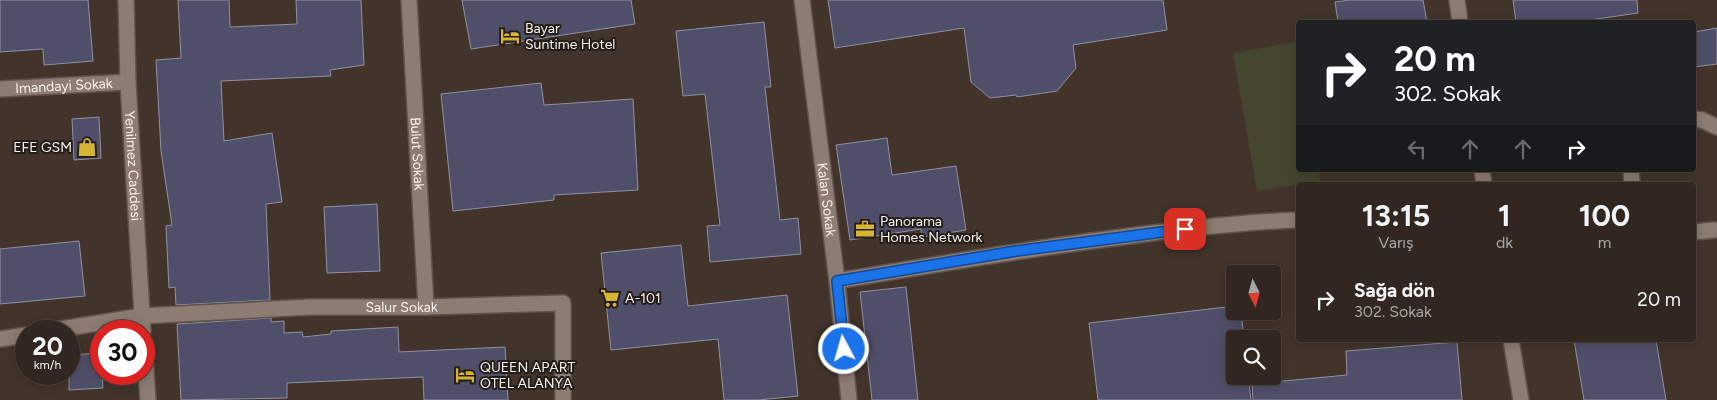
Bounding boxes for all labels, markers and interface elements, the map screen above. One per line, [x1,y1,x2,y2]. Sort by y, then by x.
place label: Bayar Suntime Hotel [525,20,615,53]
hotel icon: Bayar Suntime Hotel [499,25,521,47]
text: 20 m [1394,38,1476,80]
icon: right [1311,40,1376,105]
street label: Imandayi Sokak [15,75,113,97]
text: 302. Sokak [1394,80,1501,107]
street label: Yenilmez Caddesi [121,110,144,222]
street label: Bulut Sokak [407,117,428,191]
icon: left [1403,135,1431,163]
icon: ahead [1456,135,1484,163]
icon: ahead [1509,135,1537,163]
icon: right [1562,135,1590,163]
shop icon: EFE GSM [76,136,98,158]
place label: EFE GSM [13,139,72,156]
street label: Kalan Sokak [813,162,839,238]
text: 13:15 [1362,197,1430,234]
text: 1 [1498,197,1511,234]
text: 100 [1579,197,1630,234]
pin [1164,208,1206,250]
place label: Panorama Homes Network [880,213,983,246]
icon: arrive [1171,215,1199,243]
office icon: Panorama Homes Network [854,218,876,240]
text: Varış [1378,233,1414,252]
text: dk [1496,233,1513,252]
text: m [1598,233,1611,252]
north arrow [1226,265,1281,320]
map controls [1226,265,1281,385]
text: Sağa dön [1354,279,1435,302]
icon: right [1311,286,1339,314]
supermarket icon: A-101 [599,287,621,309]
text: 20 m [1637,288,1681,311]
place label: A-101 [625,290,661,307]
street label: Salur Sokak [365,299,438,316]
text: 302. Sokak [1354,302,1432,321]
speed limit sign: 30 [90,320,155,385]
position arrow [817,322,869,374]
button: search [1226,330,1281,385]
text: 20 [32,331,63,361]
text: km/h [34,358,61,372]
place label: QUEEN APART OTEL ALANYA [480,359,575,392]
hotel icon: QUEEN APART OTEL ALANYA [454,364,476,386]

